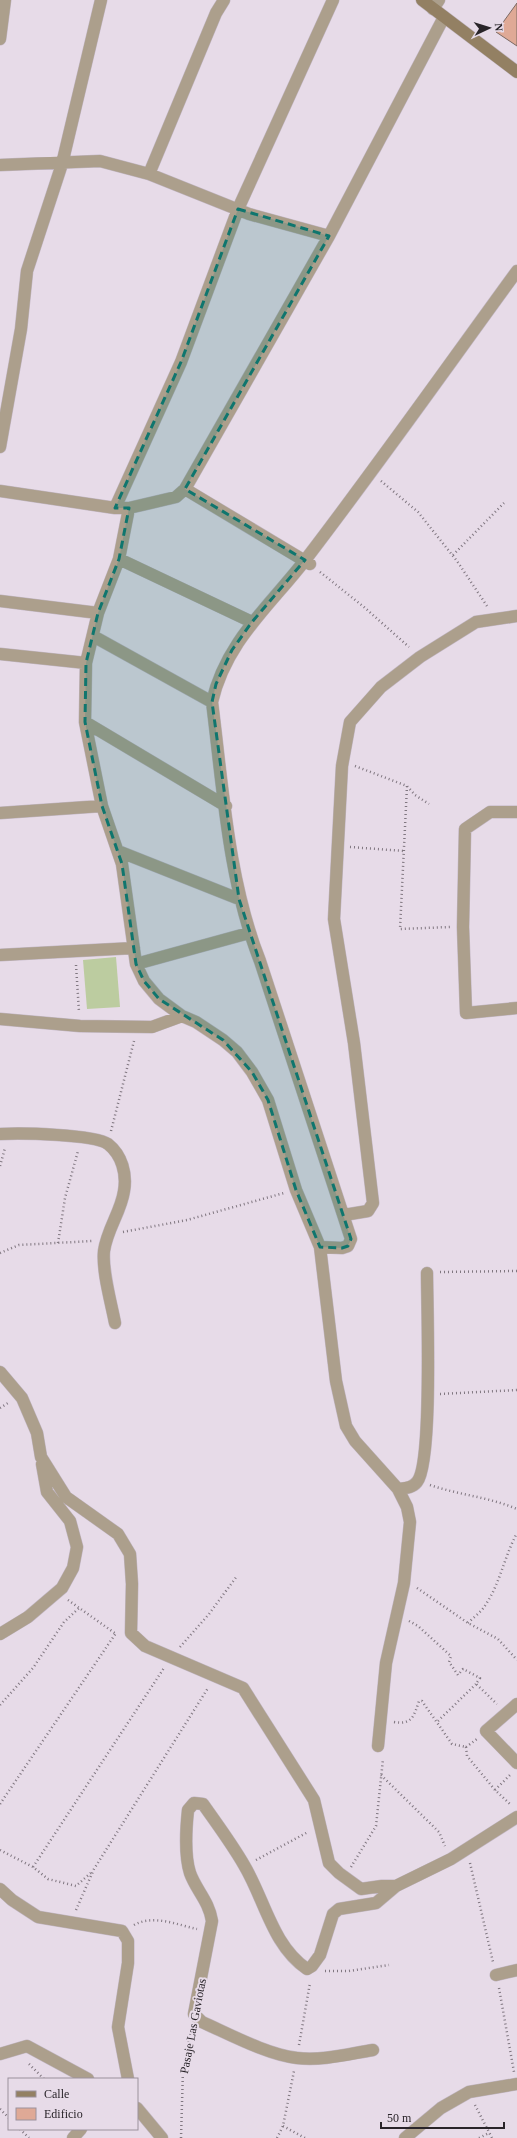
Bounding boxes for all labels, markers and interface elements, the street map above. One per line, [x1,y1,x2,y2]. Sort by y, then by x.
north arrow [469,8,509,48]
text: N [493,23,505,32]
street label: Pasaje Las Gaviotas [177,1977,209,2075]
legend [8,2078,138,2130]
text: Calle [44,2087,69,2101]
scale bar [381,2104,504,2130]
text: Edificio [44,2107,83,2121]
text: 50 m [387,2111,412,2125]

